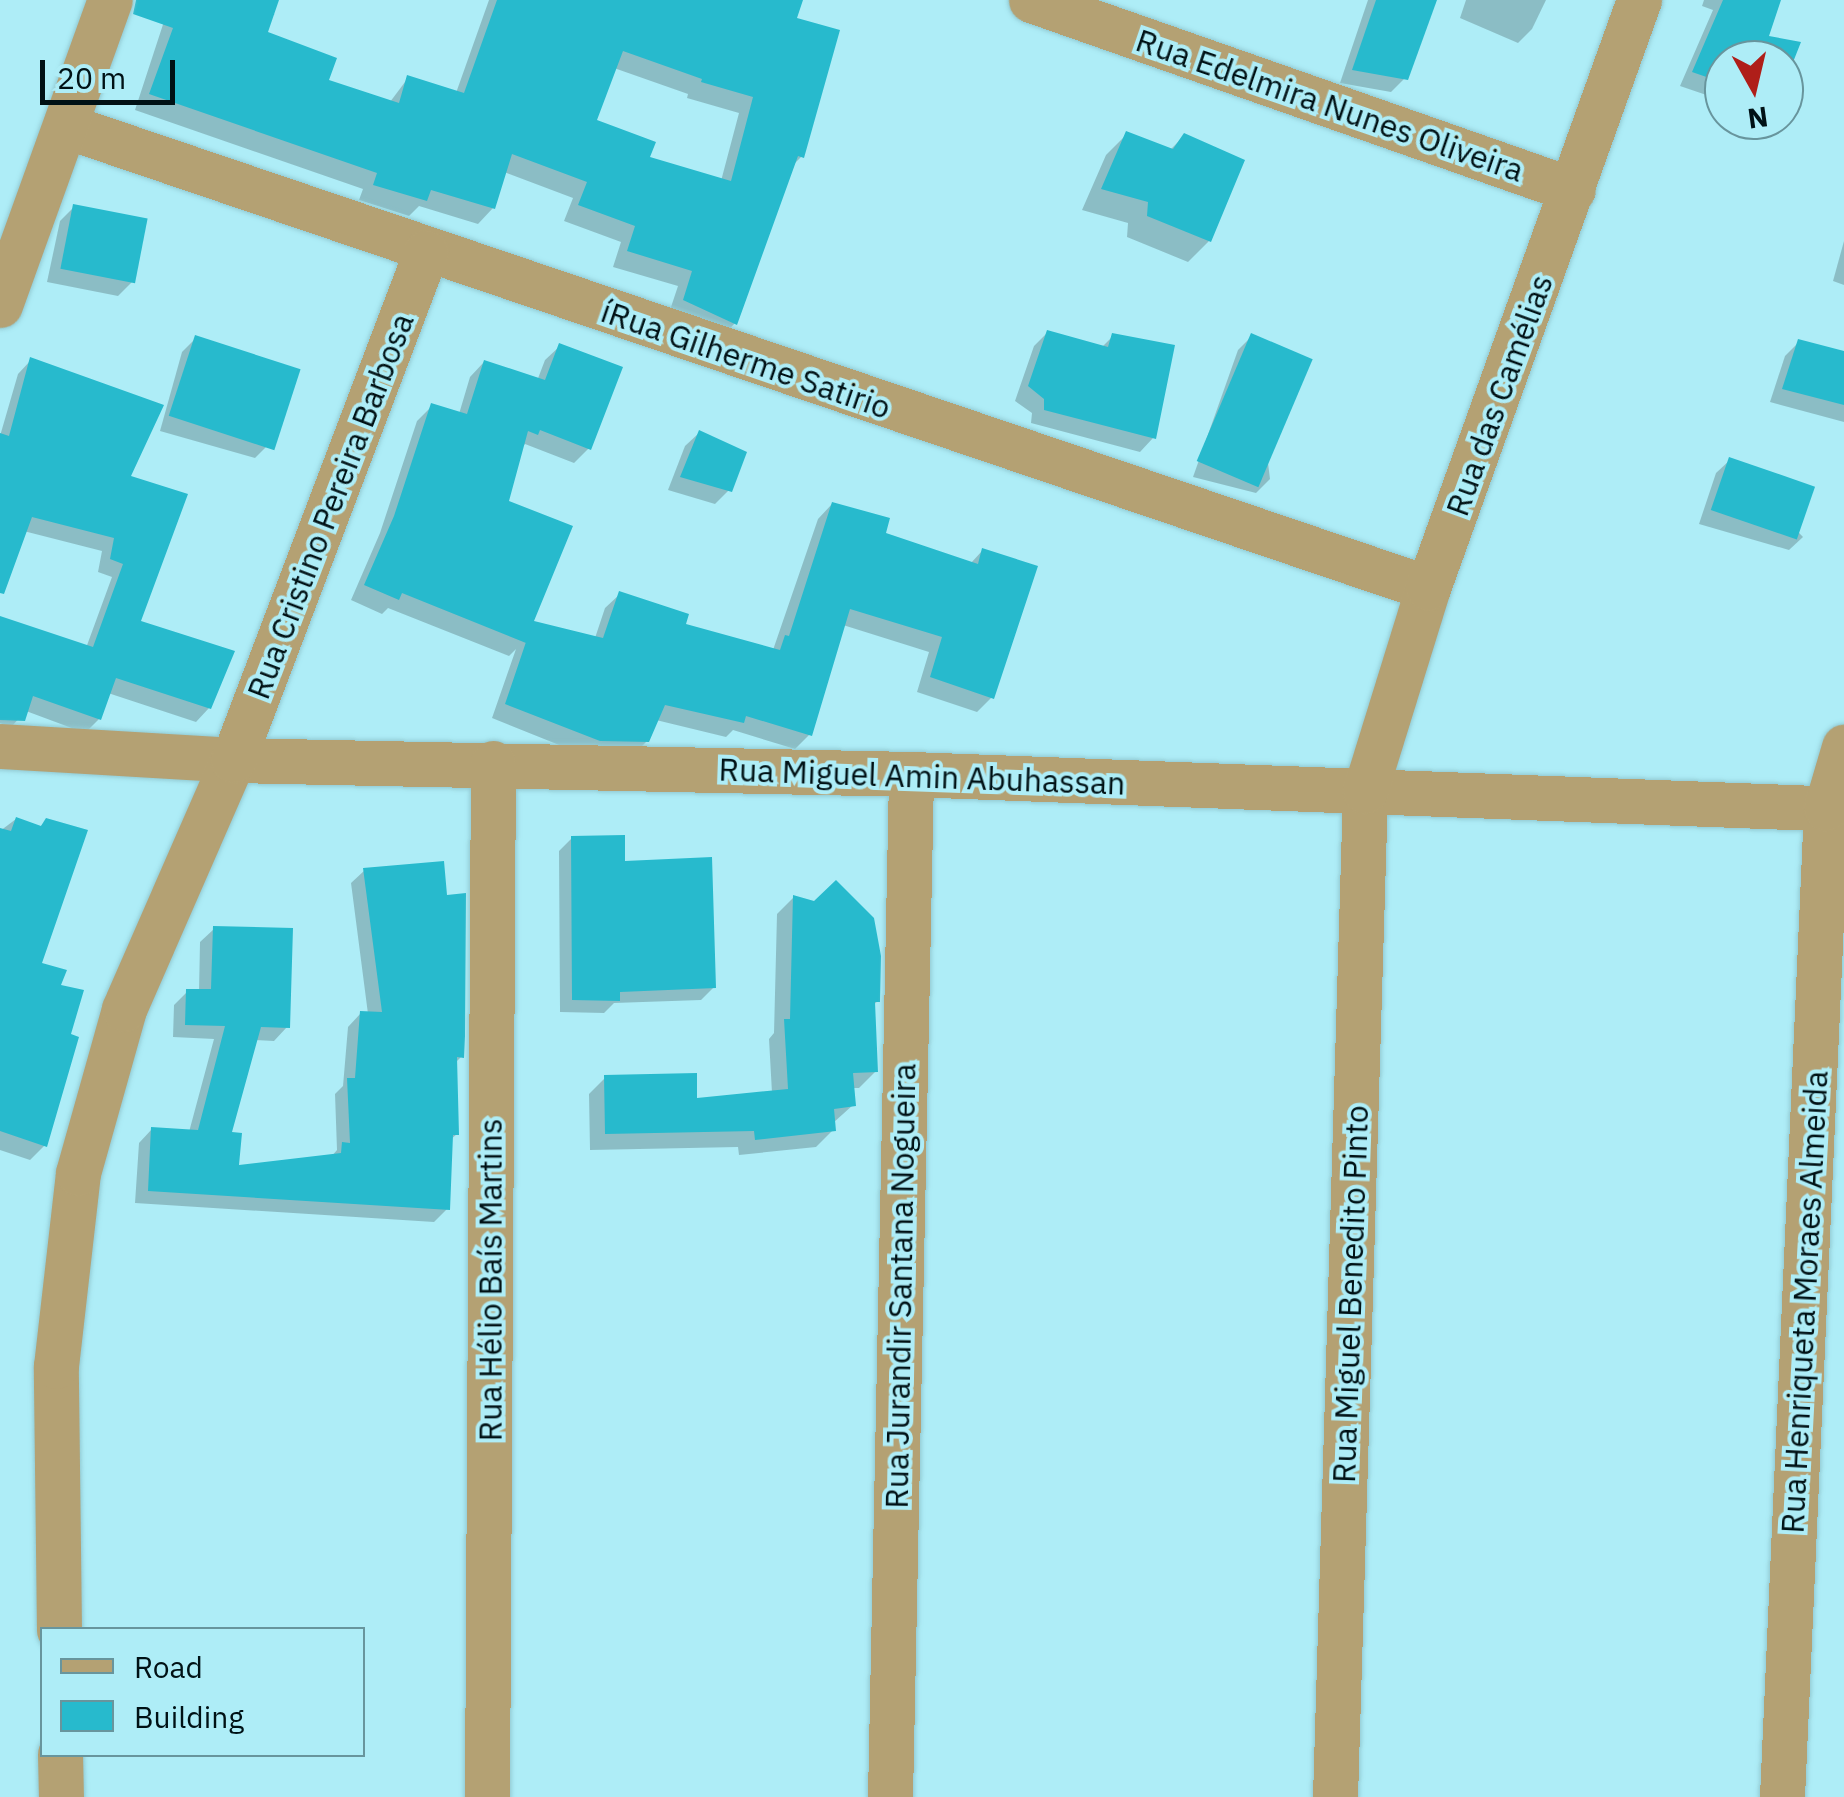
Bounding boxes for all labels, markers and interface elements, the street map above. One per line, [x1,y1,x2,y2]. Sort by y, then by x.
street label: Rua Edelmira Nunes Oliveira [1131,21,1529,189]
scale bar [45,40,180,102]
north arrow [1704,40,1804,140]
text: 20 m [57,58,126,97]
text: N [1745,98,1771,138]
street label: Rua das Camélias [1438,269,1560,521]
street label: íRua Gilherme Satirio [596,291,896,427]
street label: Rua Cristino Pereira Barbosa [239,308,421,704]
street label: Rua Miguel Amin Abuhassan [718,750,1126,802]
street label: Rua Jurandir Santana Nogueira [877,1063,923,1509]
street label: Rua Henriqueta Moraes Almeida [1773,1070,1835,1534]
street label: Rua Miguel Benedito Pinto [1324,1104,1376,1484]
street label: Rua Hélio Baís Martins [471,1119,509,1441]
legend [40,1627,365,1757]
text: Road [134,1647,203,1686]
text: Building [134,1697,244,1736]

